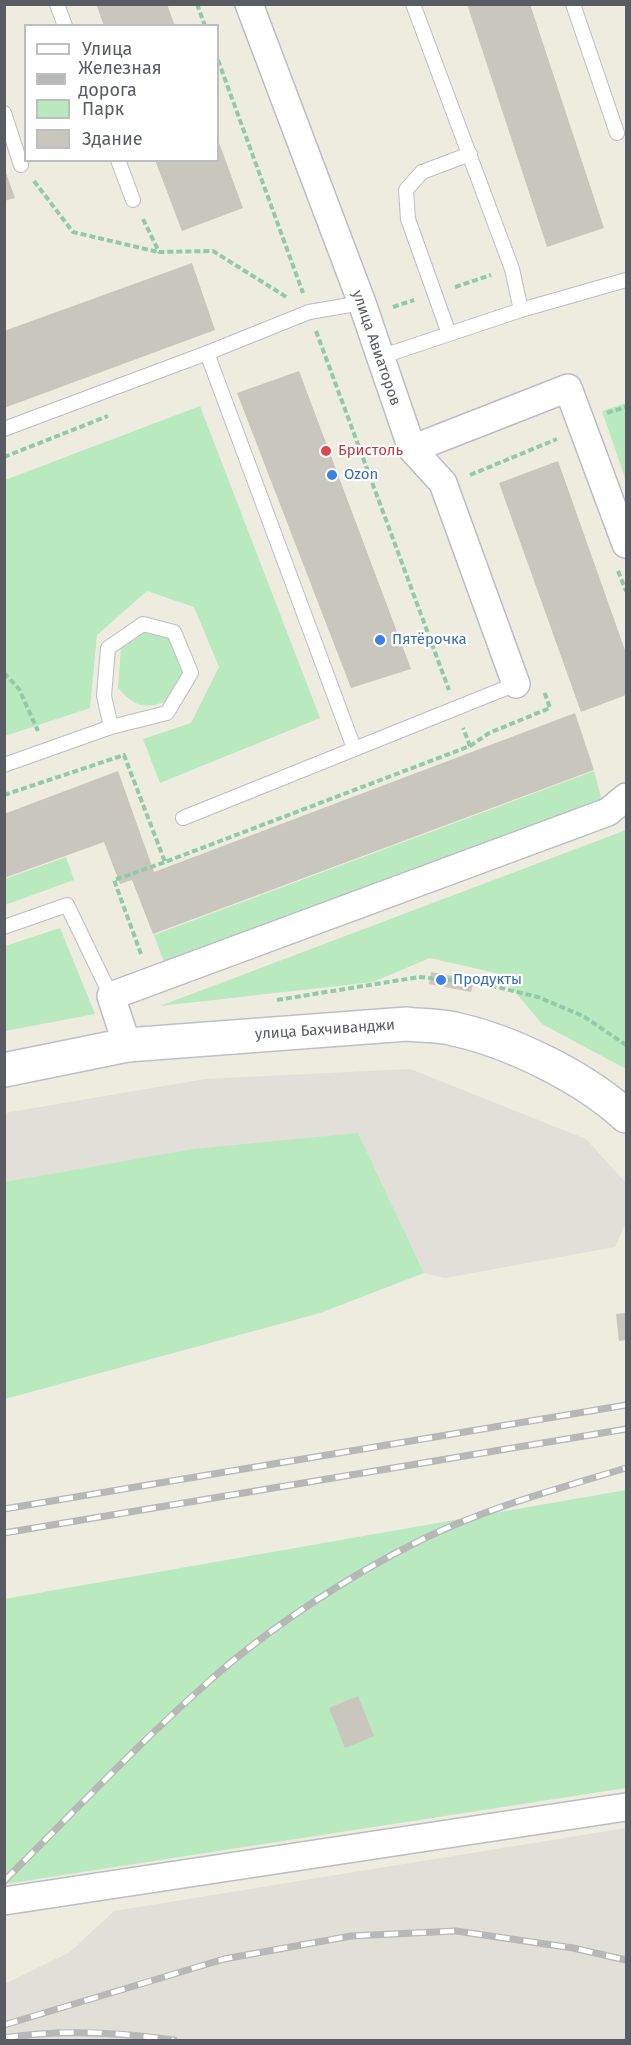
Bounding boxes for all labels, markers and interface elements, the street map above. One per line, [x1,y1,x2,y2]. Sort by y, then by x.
legend [24,24,219,162]
text: Улица [82,38,132,60]
text: Железная дорога [78,57,162,101]
text: Парк [82,98,124,120]
text: Здание [82,128,143,150]
street label: улица Авиаторов [348,288,404,408]
place label: Бристоль [338,442,403,460]
marker: Бристоль [319,444,333,458]
place label: Ozon [344,466,378,484]
marker: Ozon [325,468,339,482]
place label: Пятёрочка [392,631,467,649]
marker: Пятёрочка [373,633,387,647]
place label: Продукты [453,971,522,989]
marker: Продукты [434,973,448,987]
street label: улица Бахчиванджи [254,1016,396,1044]

